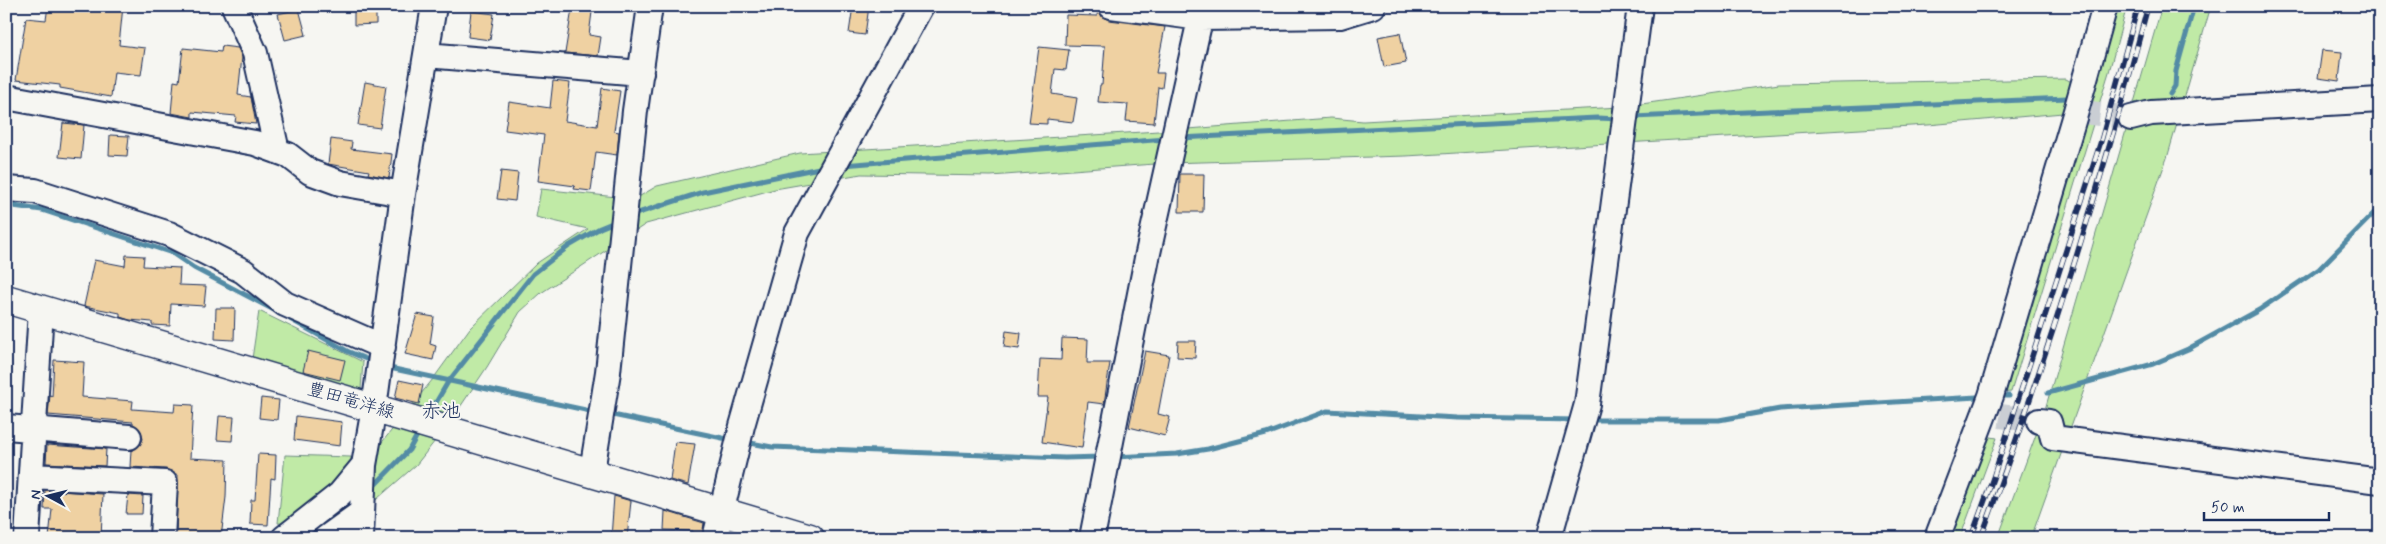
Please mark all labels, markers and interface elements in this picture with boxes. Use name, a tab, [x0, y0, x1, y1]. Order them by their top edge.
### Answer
street label: 豊田竜洋線	[304, 377, 398, 425]
district label: 赤池	[421, 398, 461, 425]
north arrow	[22, 472, 72, 522]
text: N	[27, 489, 46, 500]
scale bar	[2204, 489, 2328, 521]
text: 50 m	[2211, 498, 2245, 518]

